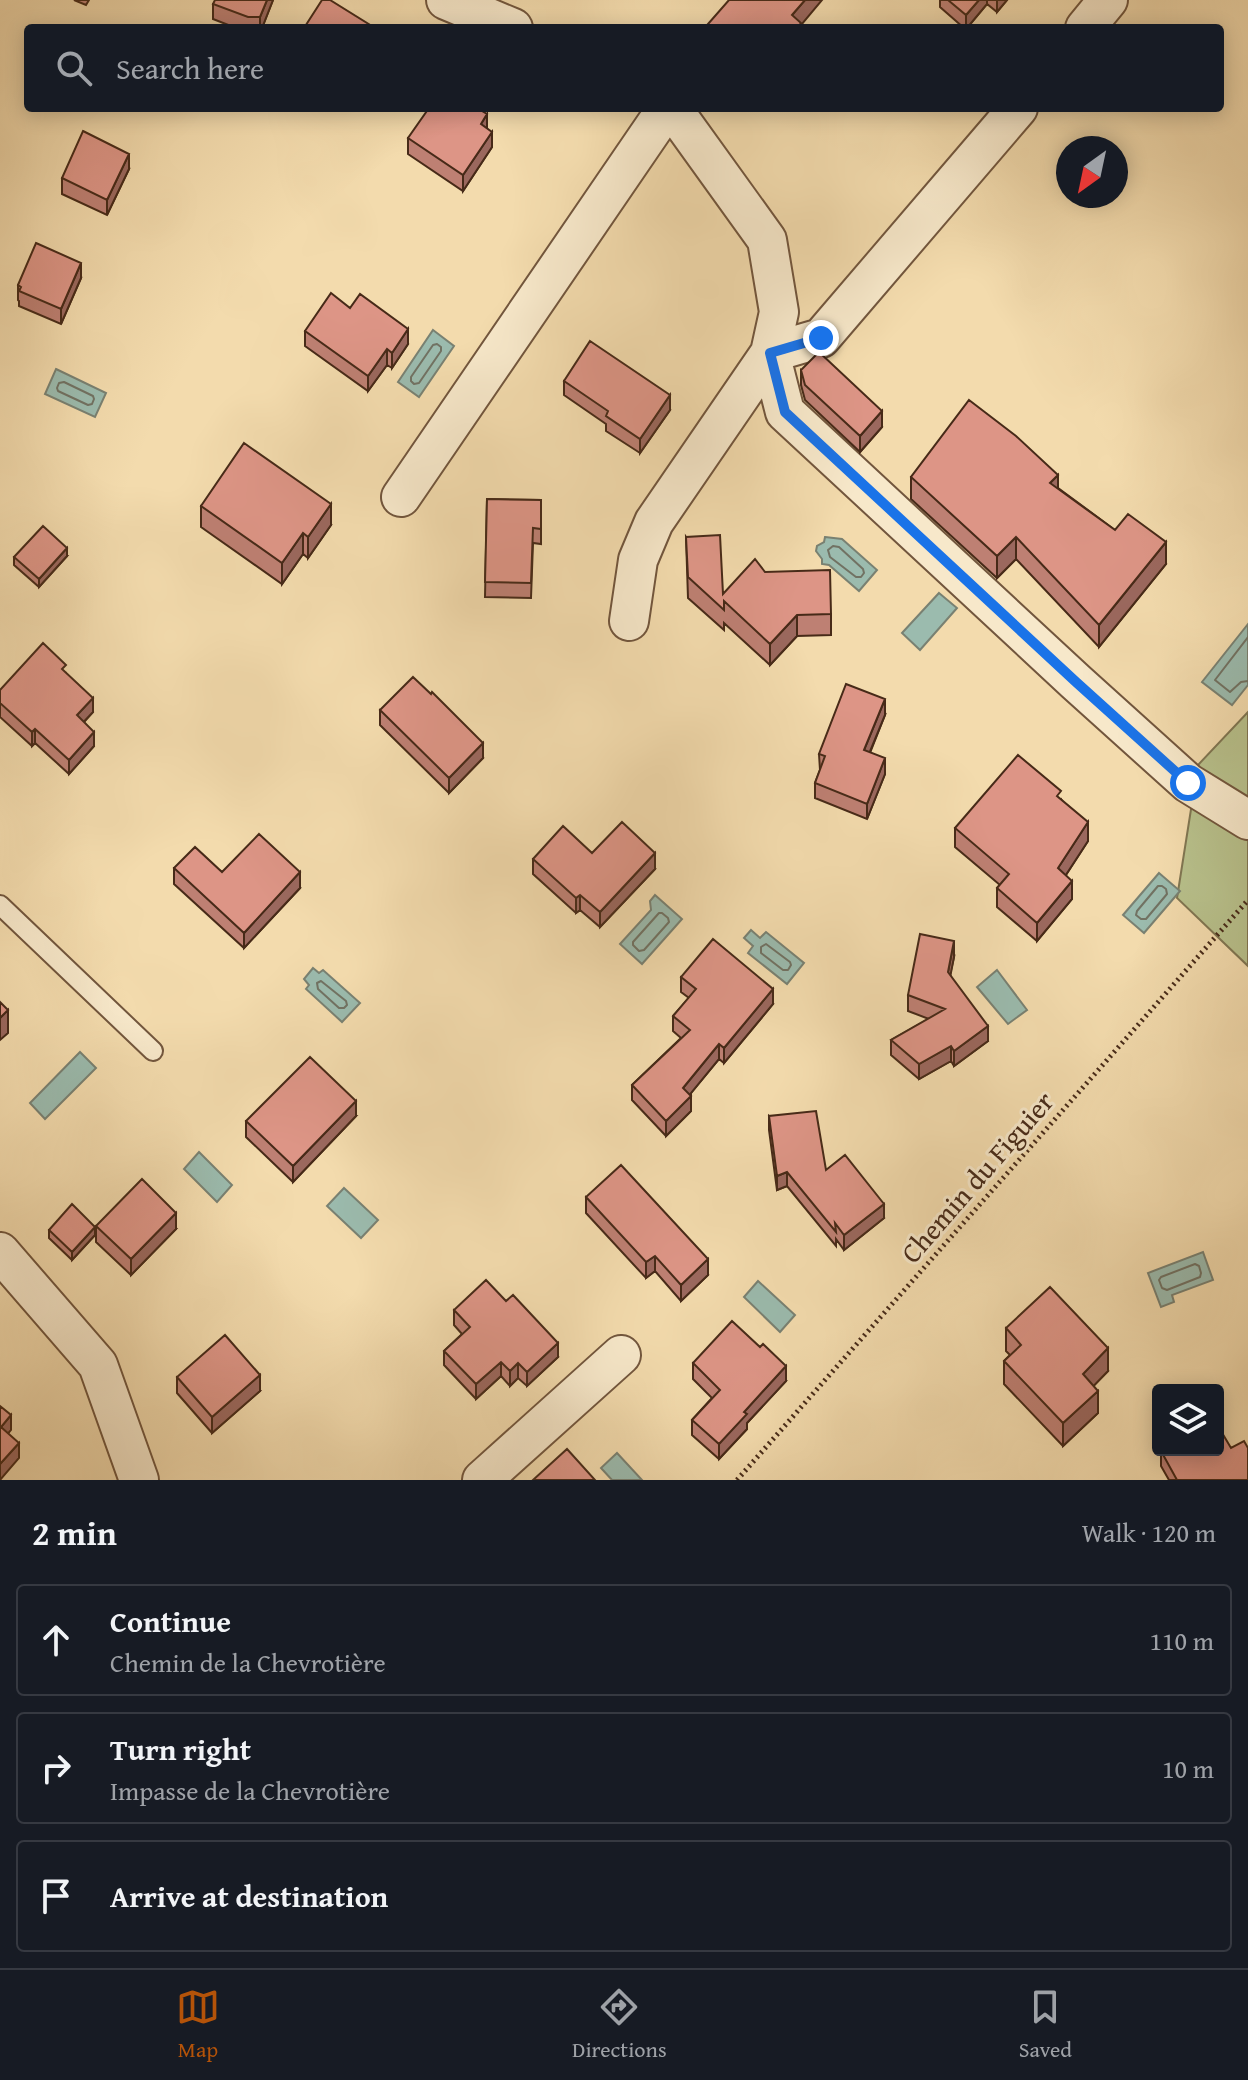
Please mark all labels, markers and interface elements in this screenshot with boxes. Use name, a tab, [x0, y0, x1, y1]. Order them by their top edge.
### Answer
search box	[24, 24, 1224, 112]
icon: search	[52, 46, 96, 90]
text: Search here	[116, 46, 264, 90]
north arrow	[1056, 136, 1128, 208]
route end	[803, 320, 839, 356]
route start	[1170, 765, 1206, 801]
street label: Chemin du Figuier	[890, 1081, 1063, 1272]
map controls	[1152, 1384, 1224, 1456]
button: layers	[1152, 1384, 1224, 1456]
text: 2 min	[32, 1508, 117, 1557]
text: Walk · 120 m	[1082, 1513, 1216, 1552]
text: Continue	[110, 1599, 231, 1643]
icon: ahead	[34, 1618, 78, 1662]
text: 110 m	[1149, 1621, 1214, 1660]
text: Chemin de la Chevrotière	[110, 1643, 386, 1682]
text: Turn right	[110, 1727, 251, 1771]
icon: right	[34, 1746, 78, 1790]
text: 10 m	[1162, 1749, 1214, 1788]
text: Impasse de la Chevrotière	[110, 1771, 390, 1810]
icon: arrive	[34, 1874, 78, 1918]
text: Arrive at destination	[110, 1874, 388, 1918]
tab: Map	[176, 1985, 220, 2065]
tab: Directions	[572, 1985, 667, 2065]
tab: Saved	[1019, 1985, 1072, 2065]

